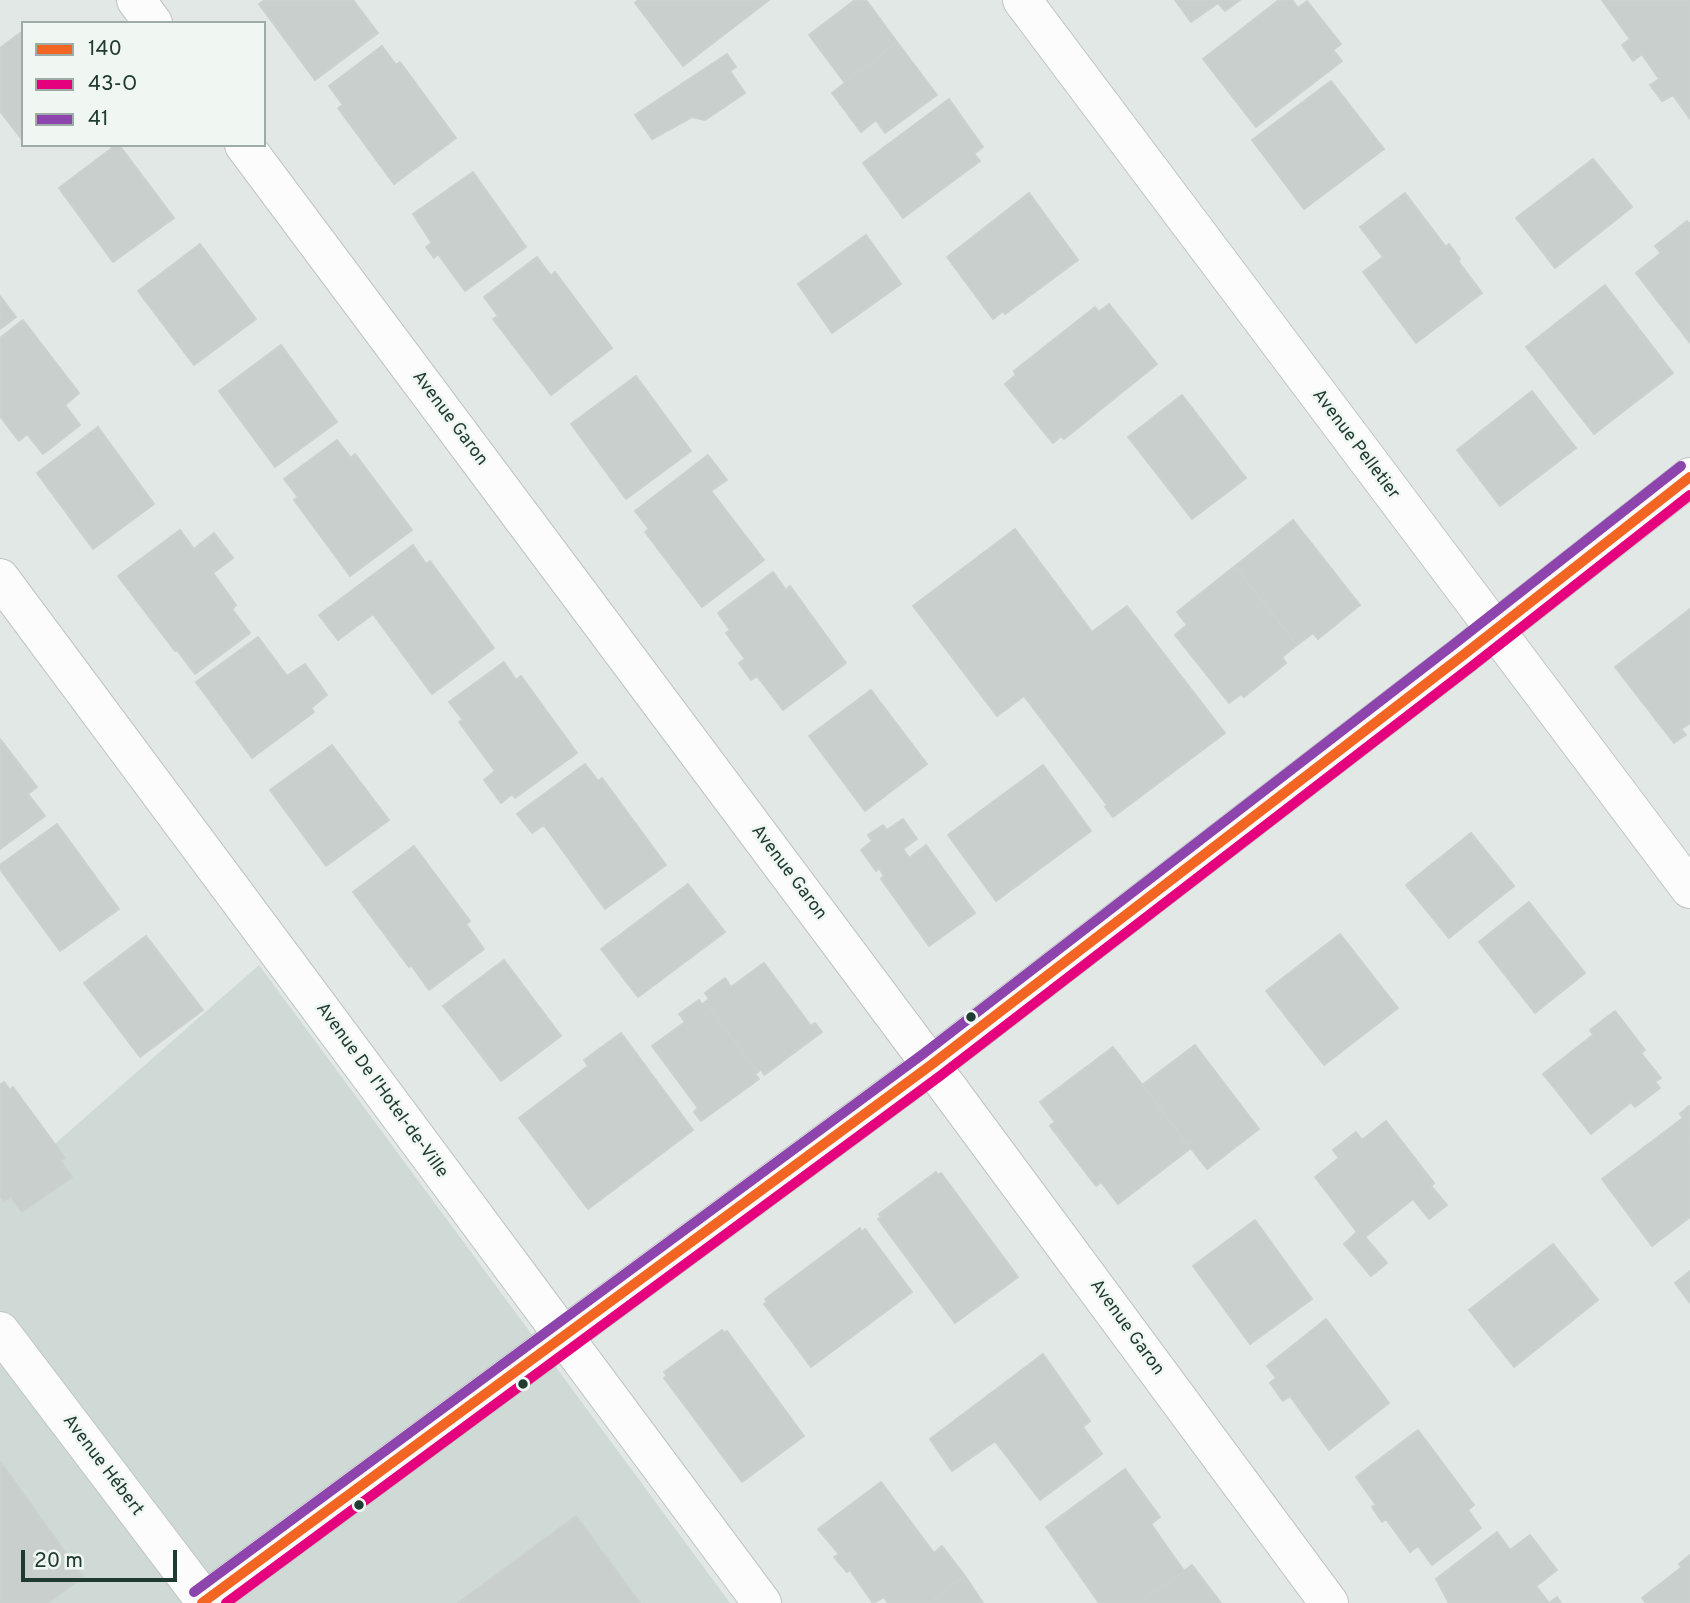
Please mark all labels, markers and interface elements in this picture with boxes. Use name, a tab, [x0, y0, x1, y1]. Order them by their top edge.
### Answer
legend	[21, 21, 266, 147]
text: 140	[88, 36, 122, 63]
text: 43-O	[88, 71, 137, 98]
text: 41	[88, 106, 109, 133]
street label: Avenue Garon	[406, 367, 492, 471]
street label: Avenue Pelletier	[1307, 386, 1403, 504]
street label: Avenue Garon	[745, 821, 831, 925]
street label: Avenue De l'Hotel-de-Ville	[310, 999, 452, 1183]
unlabelled marker	[964, 1010, 978, 1024]
street label: Avenue Garon	[1084, 1276, 1168, 1380]
unlabelled marker	[516, 1377, 530, 1391]
street label: Avenue Hébert	[57, 1411, 147, 1521]
unlabelled marker	[352, 1498, 366, 1512]
scale bar	[24, 1536, 180, 1580]
text: 20 m	[34, 1548, 83, 1575]

